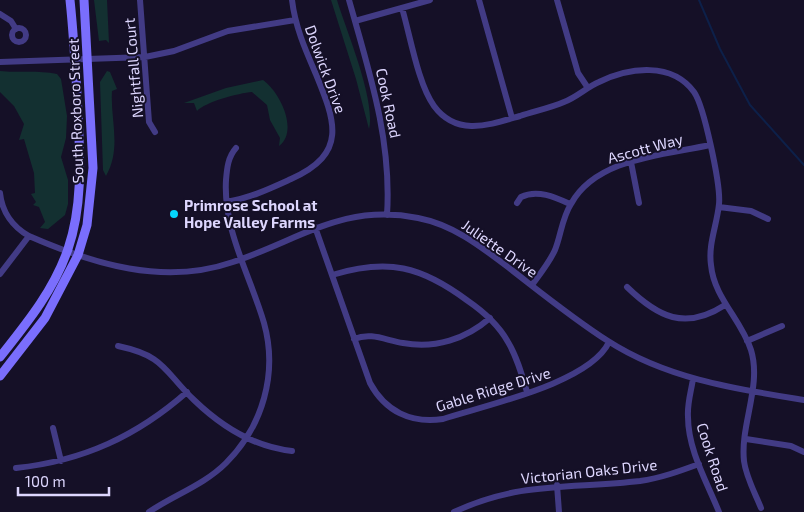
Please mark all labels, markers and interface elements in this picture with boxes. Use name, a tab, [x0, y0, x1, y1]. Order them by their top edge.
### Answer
street label: Nightfall Court	[120, 17, 146, 119]
street label: Dolwick Drive	[302, 22, 350, 116]
street label: South Roxboro Street	[63, 38, 87, 184]
street label: Cook Road	[373, 66, 405, 140]
street label: Ascott Way	[605, 129, 685, 167]
place label: Primrose School at Hope Valley Farms	[184, 196, 318, 232]
marker: Primrose School at Hope Valley Farms	[168, 208, 180, 220]
street label: Juliette Drive	[459, 215, 541, 281]
street label: Gable Ridge Drive	[433, 363, 553, 415]
street label: Cook Road	[693, 420, 733, 494]
street label: Victorian Oaks Drive	[520, 455, 658, 487]
scale bar	[18, 464, 109, 496]
text: 100 m	[25, 472, 66, 490]

